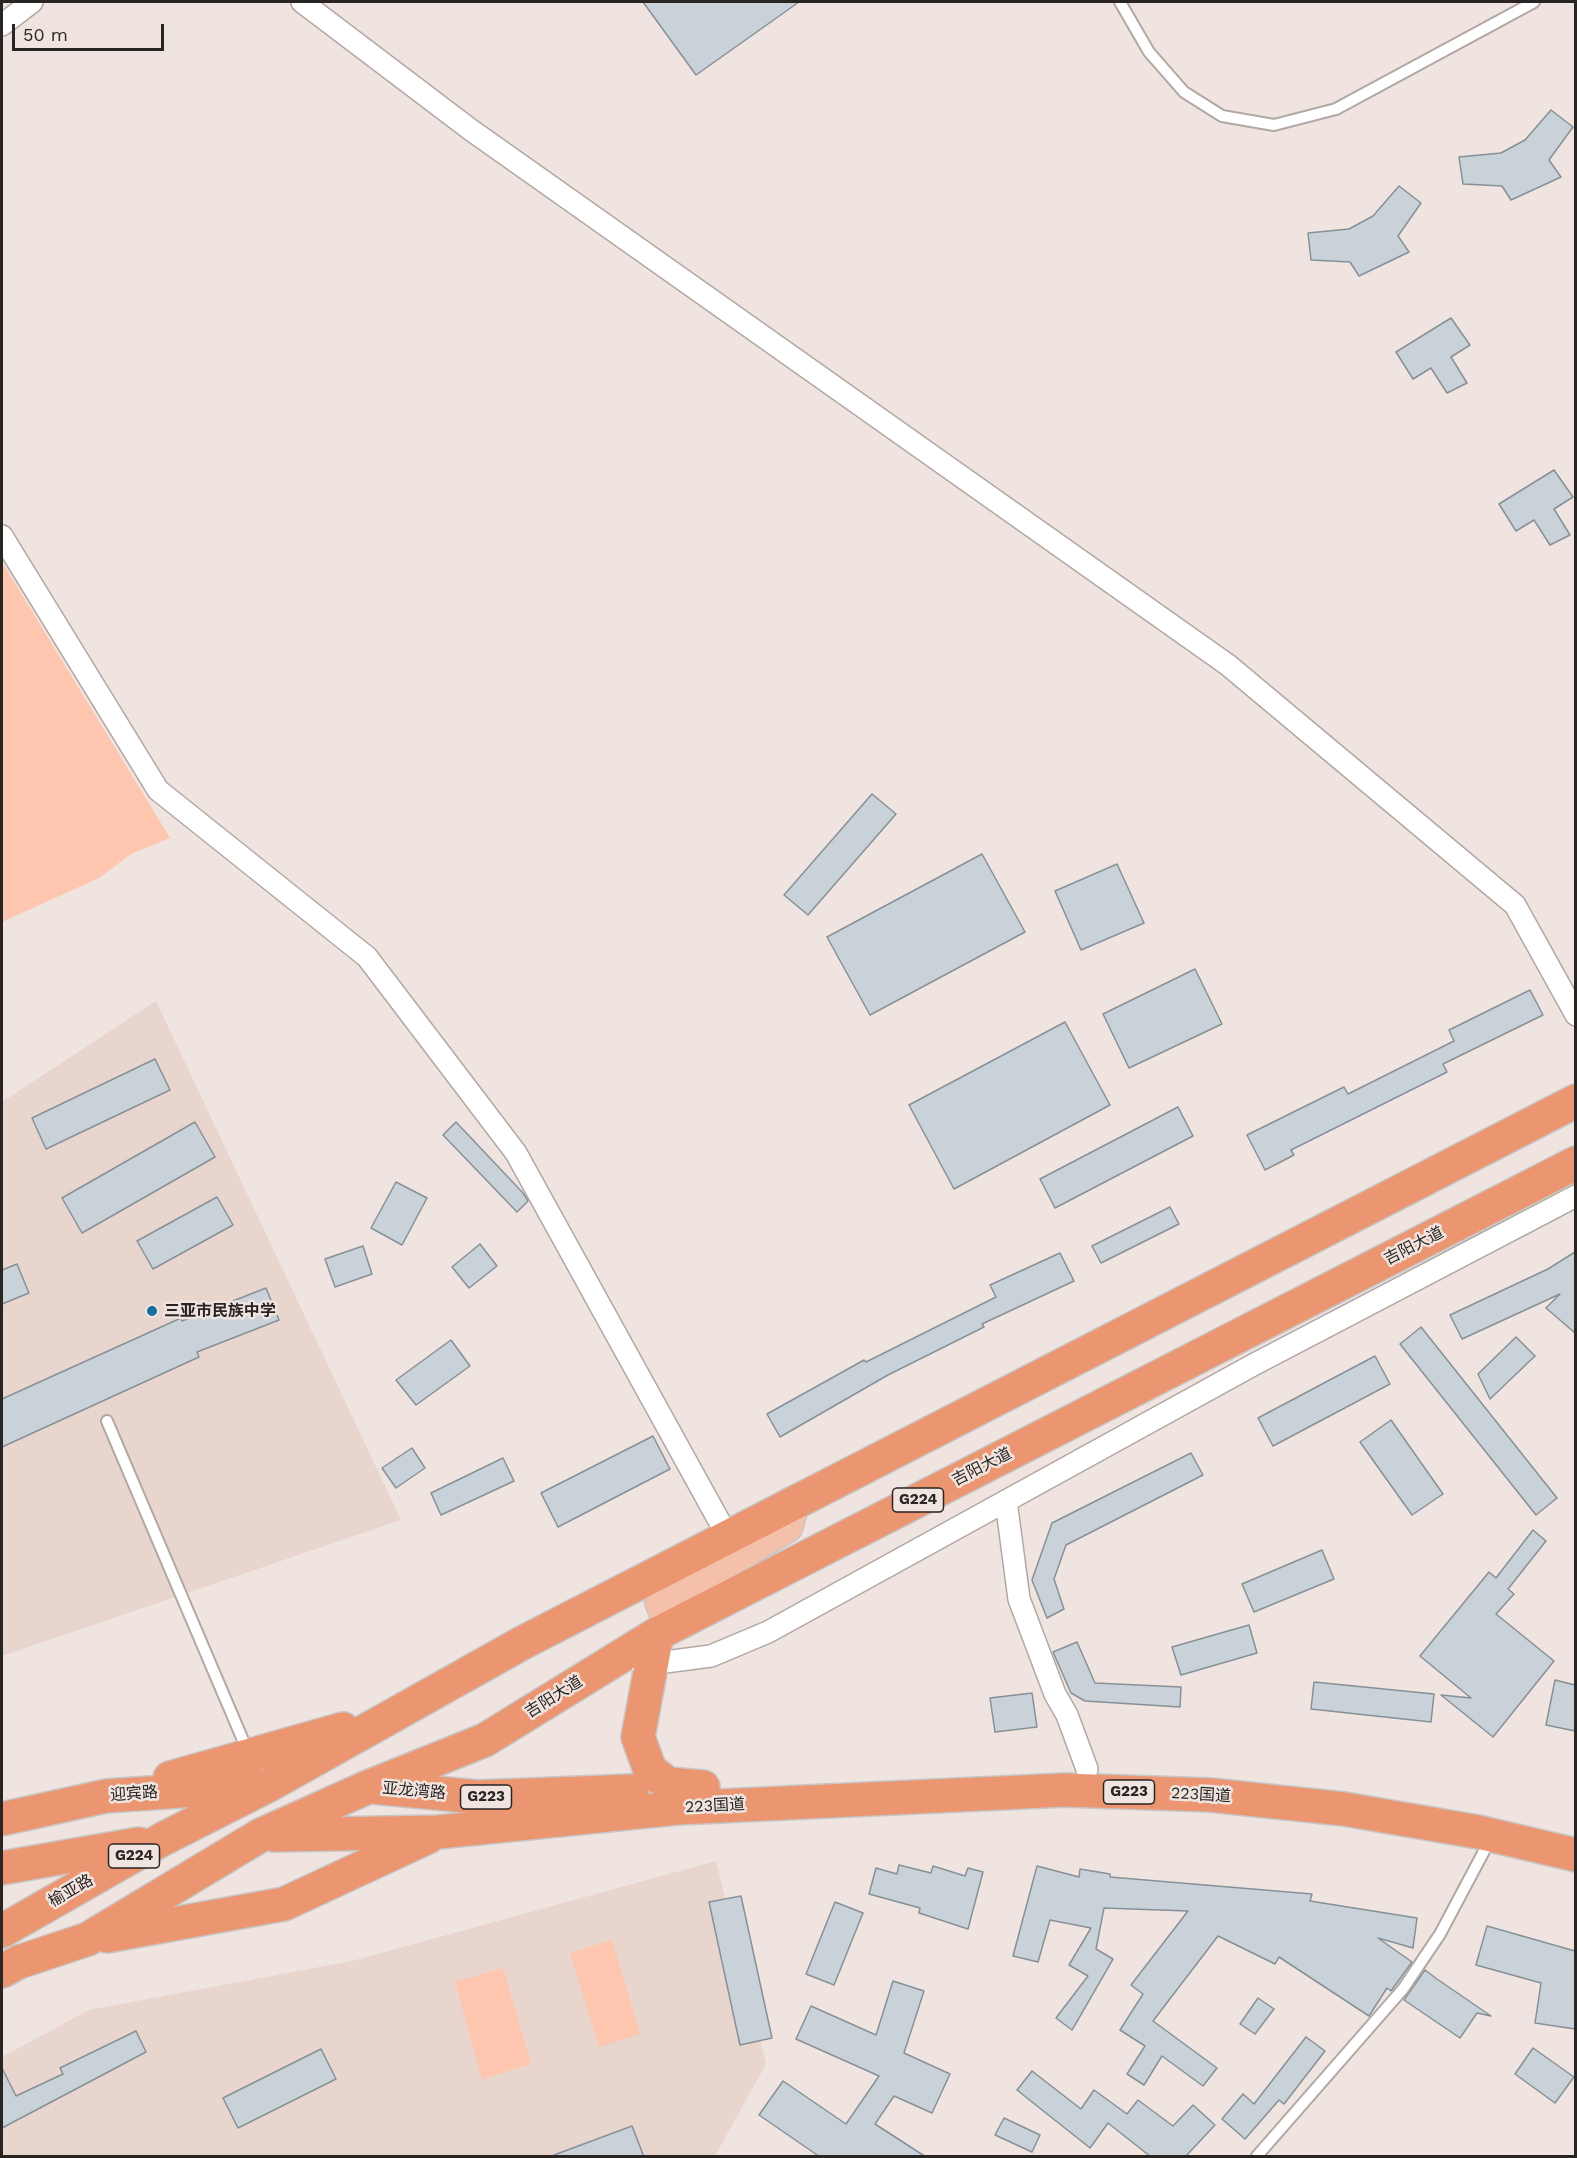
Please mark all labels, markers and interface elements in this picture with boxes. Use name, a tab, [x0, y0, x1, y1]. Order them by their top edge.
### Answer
scale bar	[15, 12, 166, 50]
text: 50 m	[23, 24, 68, 45]
street label: 吉阳大道	[1381, 1223, 1447, 1269]
place label: 三亚市民族中学	[164, 1301, 276, 1321]
marker: 三亚市民族中学	[145, 1304, 159, 1318]
street label: 吉阳大道	[949, 1444, 1015, 1490]
road number: G224	[892, 1488, 944, 1512]
street label: 吉阳大道	[522, 1672, 586, 1722]
street label: 亚龙湾路	[381, 1779, 447, 1803]
road number: G223	[1104, 1780, 1154, 1804]
street label: 迎宾路	[109, 1783, 159, 1805]
street label: 223国道	[1171, 1784, 1231, 1806]
road number: G223	[460, 1785, 512, 1809]
street label: 223国道	[685, 1795, 745, 1817]
road number: G224	[108, 1844, 160, 1868]
street label: 榆亚路	[45, 1871, 97, 1911]

